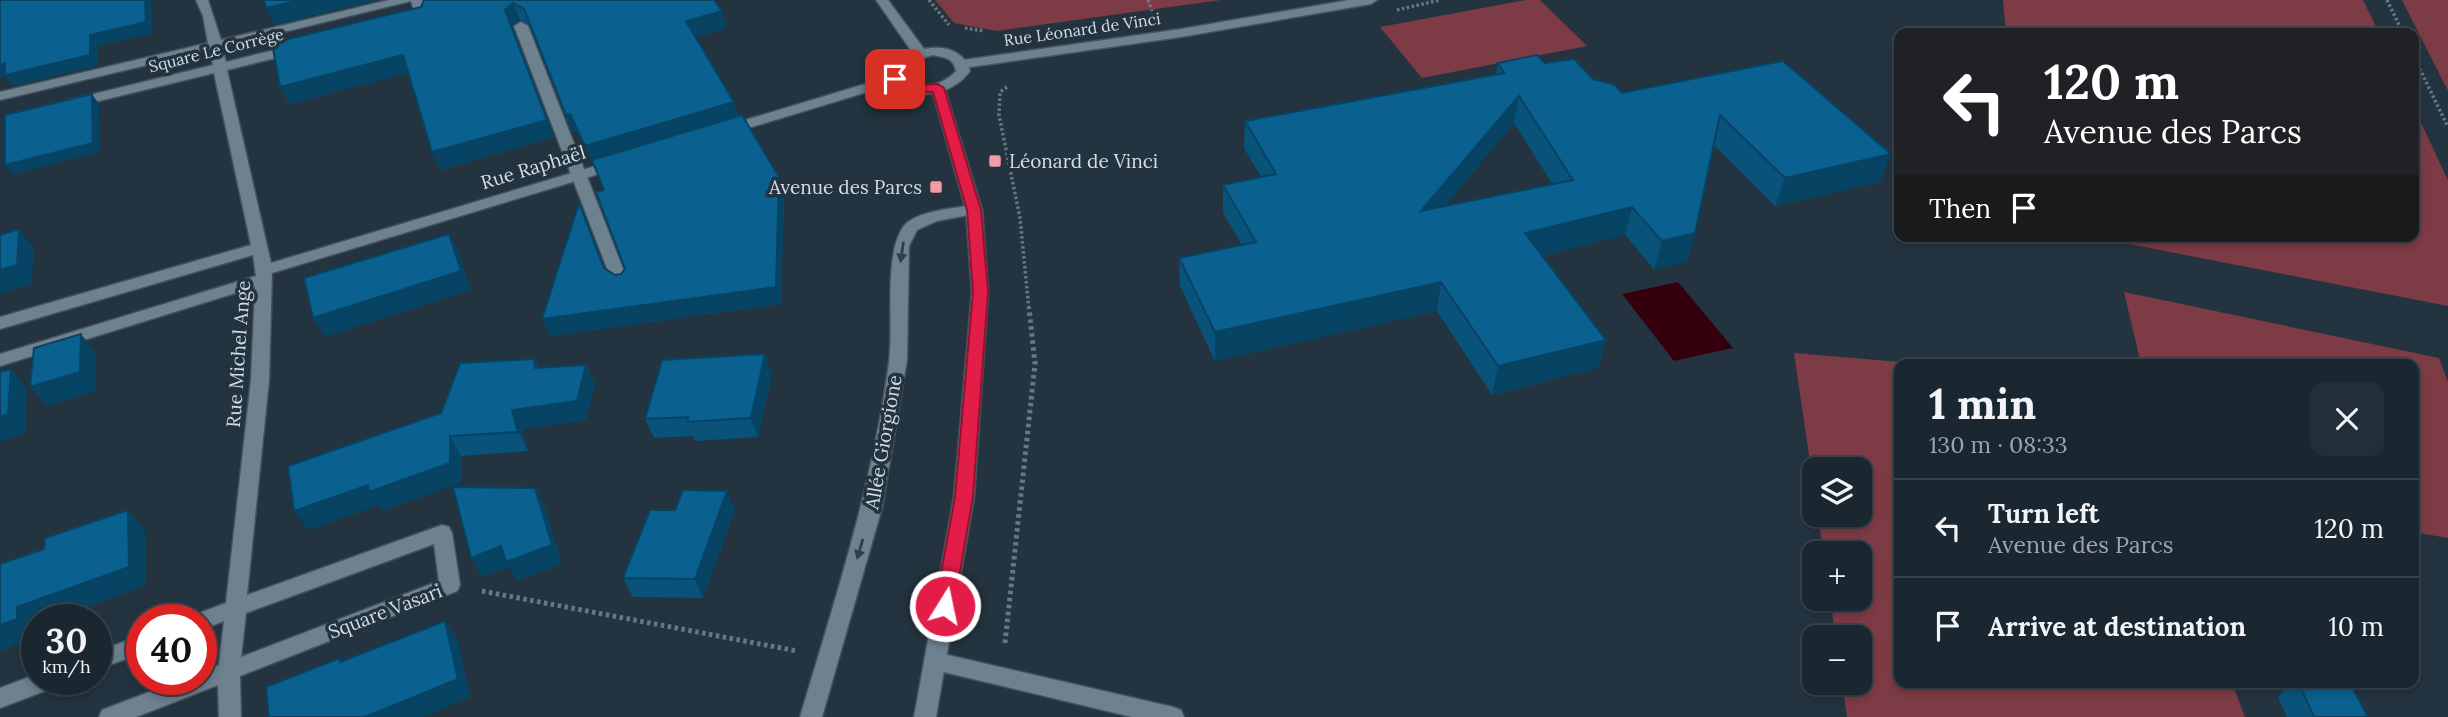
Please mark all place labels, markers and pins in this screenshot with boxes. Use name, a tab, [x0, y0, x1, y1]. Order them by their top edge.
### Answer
pin	[865, 49, 925, 109]
place label: Léonard de Vinci	[1009, 149, 1158, 173]
marker: Léonard de Vinci	[987, 153, 1003, 169]
place label: Avenue des Parcs	[768, 175, 922, 199]
marker: Avenue des Parcs	[928, 179, 944, 195]

